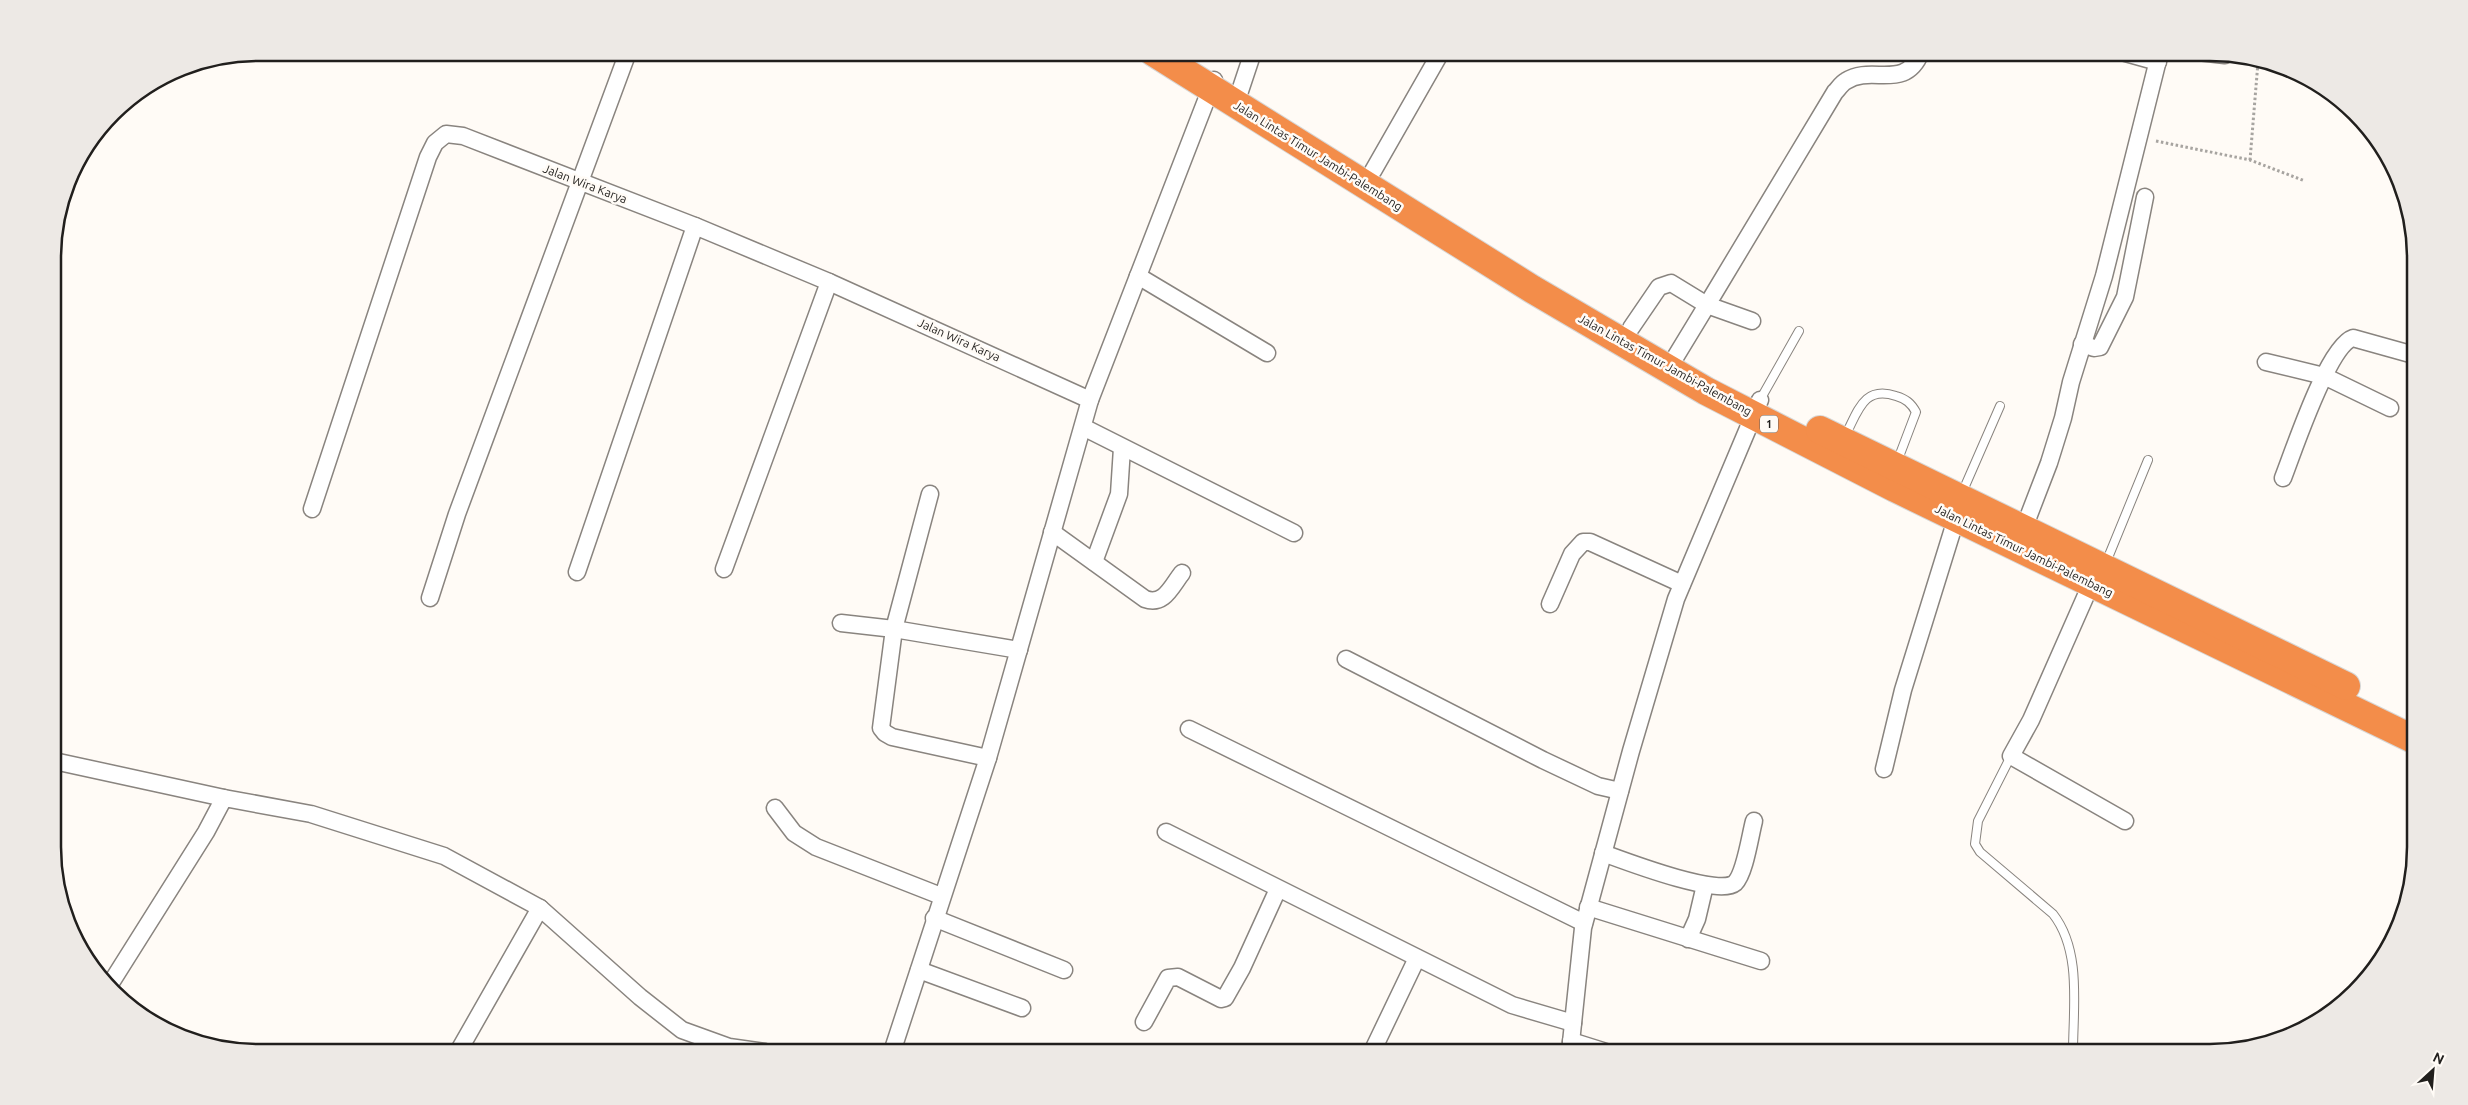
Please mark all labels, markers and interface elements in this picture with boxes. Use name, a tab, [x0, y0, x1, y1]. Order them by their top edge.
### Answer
street label: Jalan Lintas Timur Jambi-Palembang	[1232, 98, 1405, 213]
street label: Jalan Wira Karya	[541, 162, 629, 206]
street label: Jalan Lintas Timur Jambi-Palembang	[1576, 311, 1754, 418]
street label: Jalan Wira Karya	[916, 316, 1002, 364]
road number: 1	[1760, 416, 1778, 432]
street label: Jalan Lintas Timur Jambi-Palembang	[1933, 502, 2115, 599]
north arrow	[2408, 1045, 2458, 1095]
text: N	[2430, 1049, 2447, 1068]

